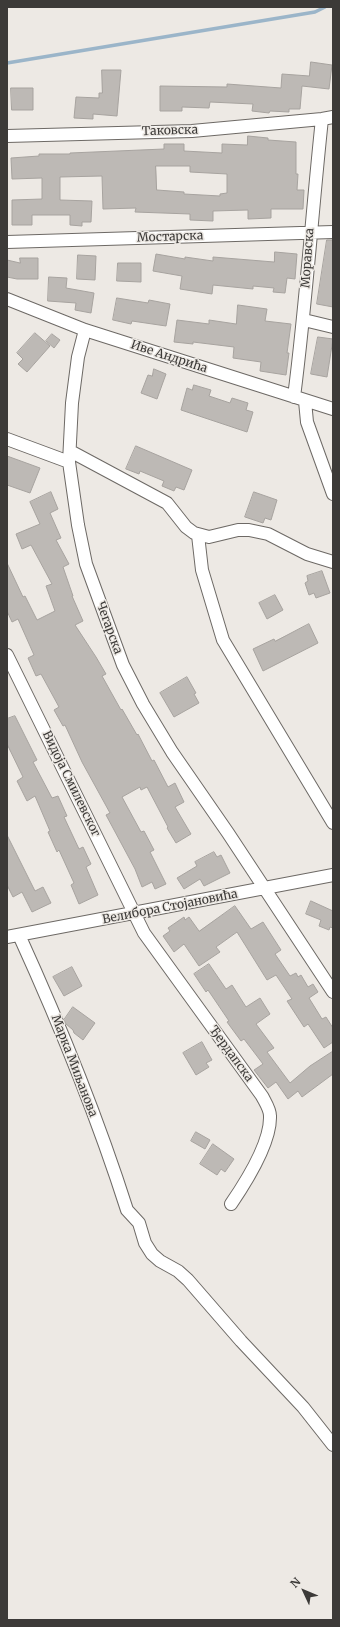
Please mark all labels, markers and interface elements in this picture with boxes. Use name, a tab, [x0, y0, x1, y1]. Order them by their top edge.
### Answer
street label: Таковска	[142, 123, 198, 139]
street label: Моравска	[299, 228, 317, 288]
street label: Мостарска	[137, 229, 203, 245]
street label: Иве Андрића	[129, 338, 209, 376]
street label: Чегарска	[93, 600, 125, 656]
street label: Видоја Смилевског	[39, 729, 103, 839]
street label: Велибора Стојановића	[101, 887, 239, 927]
street label: Марка Миљанова	[48, 1013, 100, 1119]
street label: Ђердапска	[206, 1023, 256, 1085]
north arrow	[284, 1571, 324, 1611]
text: N	[287, 1575, 303, 1591]

